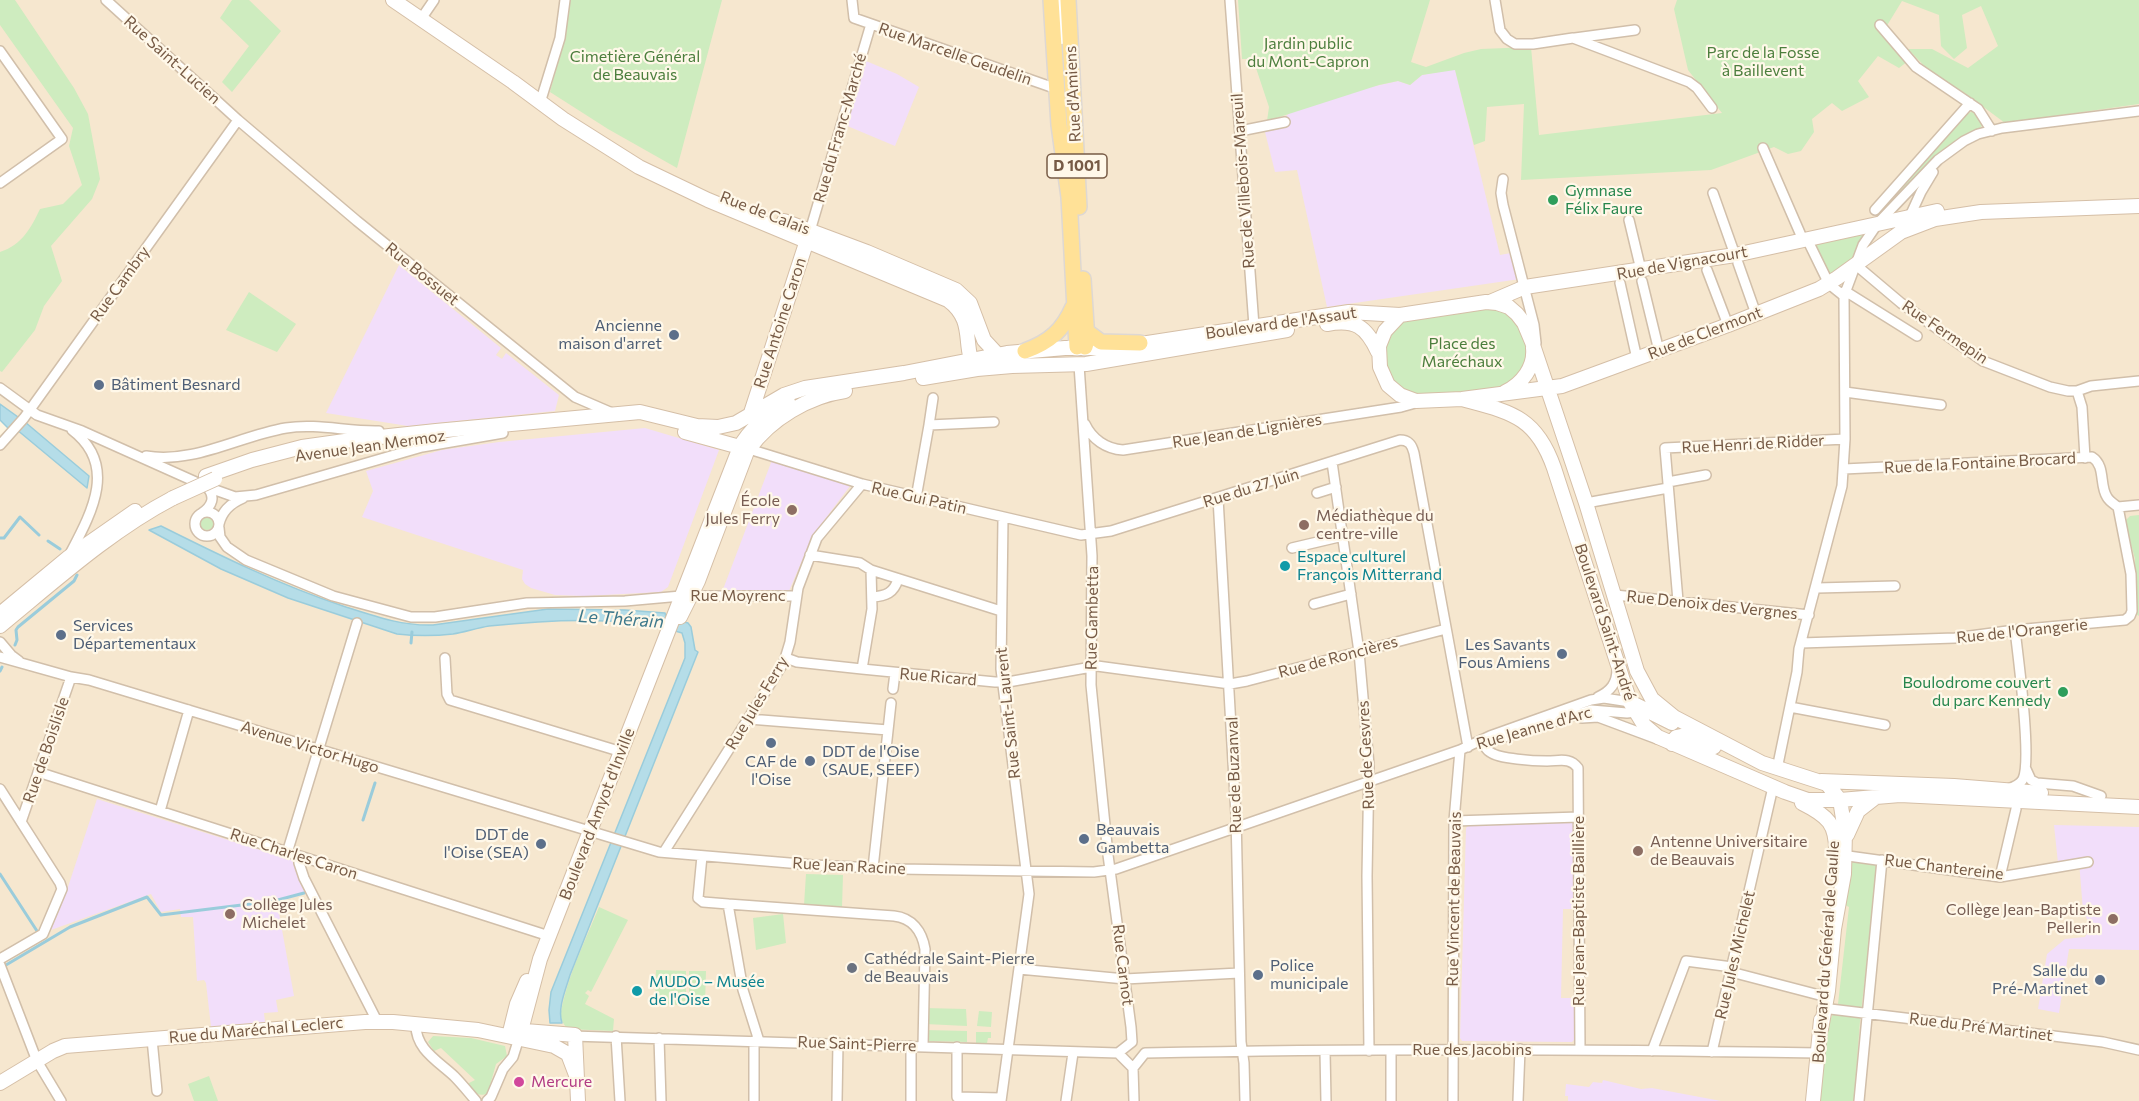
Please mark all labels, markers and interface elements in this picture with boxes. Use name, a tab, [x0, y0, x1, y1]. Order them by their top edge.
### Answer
street label: Rue Saint-Lucien	[120, 12, 224, 108]
street label: Rue Marcelle Geudelin	[876, 19, 1034, 89]
park label: Jardin public du Mont-Capron	[1247, 34, 1369, 72]
park label: Parc de la Fosse à Baillevent	[1707, 43, 1819, 81]
street label: Rue d'Amiens	[1061, 45, 1085, 143]
park label: Cimetière Général de Beauvais	[570, 47, 700, 85]
street label: Rue du Franc-Marché	[809, 51, 871, 205]
street label: Rue de Villebois-Mareuil	[1227, 93, 1259, 269]
road number: D 1001	[1047, 154, 1107, 178]
place label: Gymnase Félix Faure	[1565, 181, 1643, 219]
street label: Rue de Calais	[717, 187, 813, 239]
marker: Gymnase Félix Faure	[1546, 193, 1560, 207]
street label: Rue Bossuet	[381, 238, 463, 310]
street label: Rue de Vignacourt	[1615, 242, 1749, 284]
street label: Rue Cambry	[86, 243, 154, 325]
street label: Rue Antoine Caron	[750, 255, 810, 391]
street label: Rue Fermepin	[1898, 296, 1992, 368]
street label: Rue de Clermont	[1645, 302, 1765, 364]
street label: Boulevard de l'Assaut	[1204, 303, 1358, 343]
place label: Ancienne maison d'arret	[558, 316, 662, 354]
marker: Ancienne maison d'arret	[667, 328, 681, 342]
park label: Place des Maréchaux	[1422, 334, 1502, 372]
place label: Bâtiment Besnard	[111, 375, 240, 395]
marker: Bâtiment Besnard	[92, 378, 106, 392]
street label: Rue Jean de Lignières	[1171, 410, 1323, 452]
street label: Avenue Jean Mermoz	[294, 426, 446, 466]
street label: Rue Henri de Ridder	[1681, 431, 1825, 457]
street label: Rue de la Fontaine Brocard	[1884, 448, 2076, 478]
street label: Rue du 27 Juin	[1201, 464, 1301, 512]
street label: Rue Gui Patin	[870, 478, 968, 518]
place label: École Jules Ferry	[705, 491, 780, 529]
marker: École Jules Ferry	[785, 503, 799, 517]
place label: Médiathèque du centre-ville	[1316, 506, 1434, 544]
marker: Médiathèque du centre-ville	[1297, 518, 1311, 532]
street label: Boulevard Saint-André	[1571, 541, 1639, 703]
place label: Espace culturel François Mitterrand	[1297, 547, 1442, 585]
marker: Espace culturel François Mitterrand	[1278, 559, 1292, 573]
street label: Rue Gambetta	[1081, 566, 1103, 670]
street label: Rue Moyrenc	[690, 586, 786, 606]
street label: Rue Denoix des Vergnes	[1625, 586, 1799, 624]
water label: Le Thérain	[577, 605, 665, 633]
street label: Rue de l'Orangerie	[1955, 615, 2089, 647]
place label: Services Départementaux	[73, 616, 196, 654]
marker: Services Départementaux	[54, 628, 68, 642]
street label: Rue de Roncières	[1276, 632, 1400, 682]
place label: Les Savants Fous Amiens	[1458, 635, 1550, 673]
street label: Rue Saint-Laurent	[992, 646, 1024, 780]
marker: Les Savants Fous Amiens	[1555, 647, 1569, 661]
street label: Rue Jules Ferry	[722, 653, 792, 753]
street label: Rue Ricard	[899, 664, 977, 690]
place label: Boulodrome couvert du parc Kennedy	[1902, 673, 2051, 711]
marker: Boulodrome couvert du parc Kennedy	[2056, 685, 2070, 699]
street label: Rue de Boislisle	[19, 694, 73, 806]
street label: Rue de Gesvres	[1354, 700, 1378, 810]
street label: Rue Jeanne d'Arc	[1474, 702, 1594, 754]
street label: Rue de Buzanval	[1222, 716, 1246, 834]
street label: Avenue Victor Hugo	[238, 717, 382, 777]
street label: Boulevard Amyot d'Inville	[555, 725, 639, 903]
marker: CAF de l'Oise	[764, 736, 778, 750]
place label: DDT de l'Oise (SAUE, SEEF)	[822, 742, 920, 780]
place label: CAF de l'Oise	[745, 752, 797, 790]
marker: DDT de l'Oise (SAUE, SEEF)	[803, 754, 817, 768]
street label: Rue Vincent de Beauvais	[1443, 811, 1465, 987]
street label: Rue Jean-Baptiste Baillière	[1569, 816, 1589, 1006]
place label: Beauvais Gambetta	[1096, 820, 1169, 858]
street label: Rue Charles Caron	[228, 824, 360, 884]
place label: DDT de l'Oise (SEA)	[443, 825, 529, 863]
marker: Beauvais Gambetta	[1077, 832, 1091, 846]
place label: Antenne Universitaire de Beauvais	[1650, 832, 1807, 870]
marker: DDT de l'Oise (SEA)	[534, 837, 548, 851]
street label: Boulevard du Général de Gaulle	[1809, 840, 1843, 1064]
marker: Antenne Universitaire de Beauvais	[1631, 844, 1645, 858]
street label: Rue Chantereine	[1883, 850, 2005, 884]
street label: Rue Jean Racine	[792, 853, 906, 879]
street label: Rue Jules Michelet	[1711, 889, 1759, 1021]
place label: Collège Jules Michelet	[242, 895, 332, 933]
place label: Collège Jean-Baptiste Pellerin	[1946, 900, 2101, 938]
marker: Collège Jules Michelet	[223, 907, 237, 921]
marker: Collège Jean-Baptiste Pellerin	[2106, 912, 2120, 926]
street label: Rue Carnot	[1108, 923, 1138, 1007]
place label: Cathédrale Saint-Pierre de Beauvais	[864, 949, 1035, 987]
place label: Police municipale	[1270, 956, 1349, 994]
marker: Cathédrale Saint-Pierre de Beauvais	[845, 961, 859, 975]
place label: Salle du Pré-Martinet	[1992, 961, 2088, 999]
marker: Police municipale	[1251, 968, 1265, 982]
place label: MUDO – Musée de l'Oise	[649, 972, 765, 1010]
marker: Salle du Pré-Martinet	[2093, 973, 2107, 987]
marker: MUDO – Musée de l'Oise	[630, 984, 644, 998]
street label: Rue du Pré Martinet	[1908, 1009, 2054, 1045]
street label: Rue du Maréchal Leclerc	[168, 1013, 344, 1047]
street label: Rue Saint-Pierre	[797, 1032, 917, 1056]
street label: Rue des Jacobins	[1412, 1040, 1532, 1060]
place label: Mercure	[531, 1072, 592, 1092]
marker: Mercure	[512, 1075, 526, 1089]

